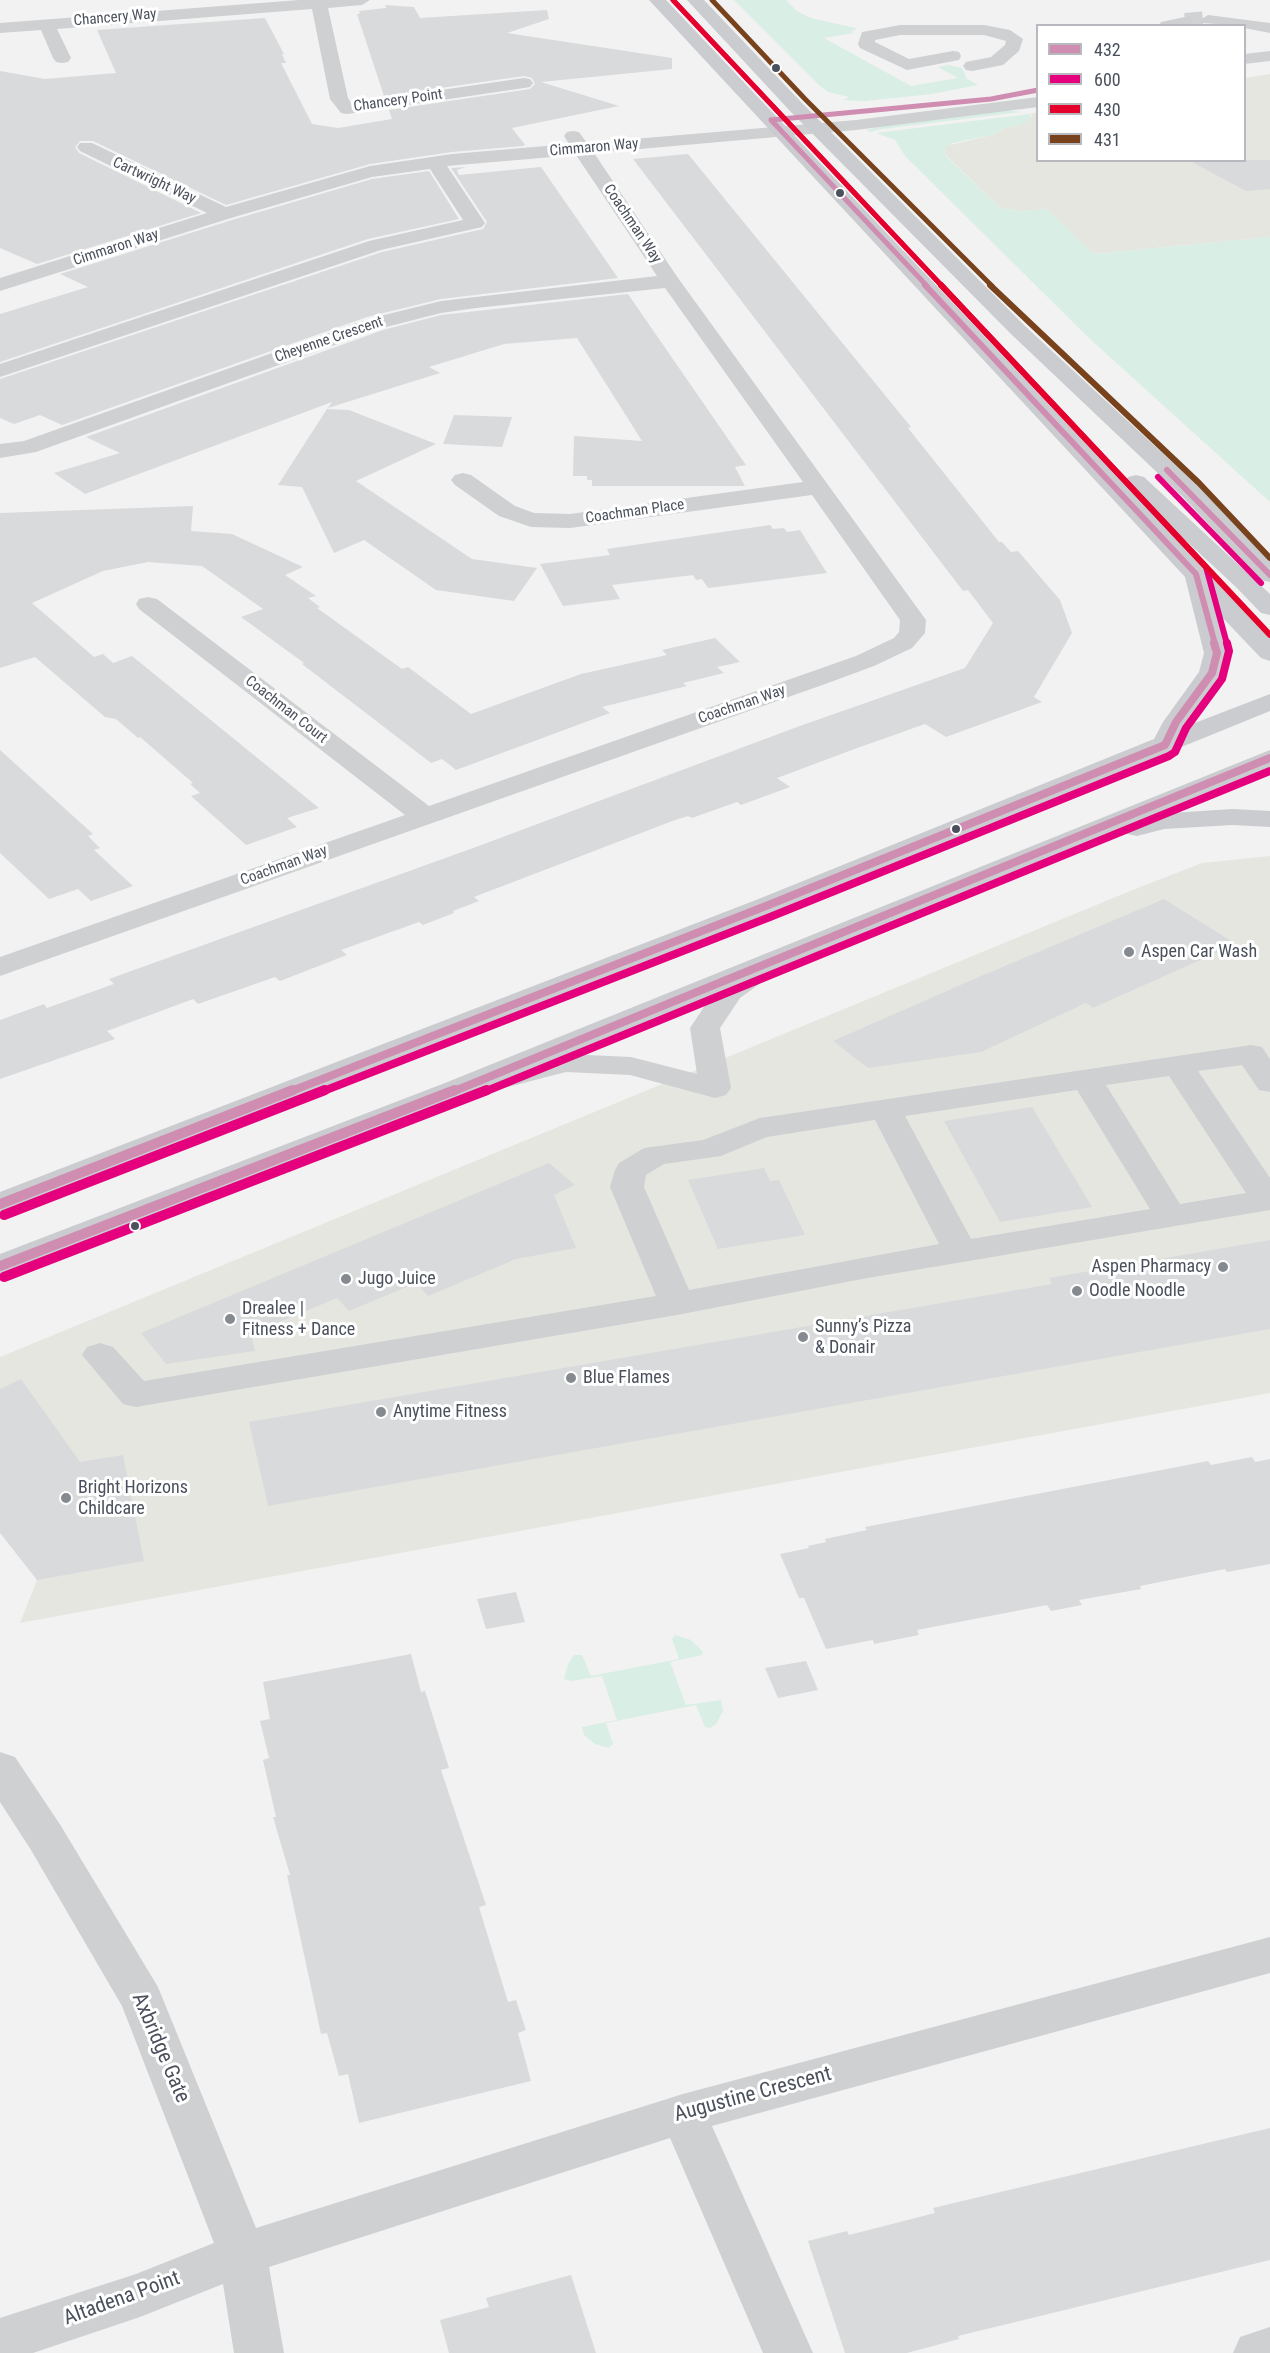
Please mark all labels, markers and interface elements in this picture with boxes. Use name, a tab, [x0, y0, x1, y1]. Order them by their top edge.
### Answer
street label: Chancery Way	[73, 5, 157, 31]
legend	[1036, 24, 1246, 162]
text: 432	[1094, 39, 1121, 60]
unlabelled marker	[770, 62, 782, 74]
text: 600	[1094, 69, 1121, 90]
street label: Chancery Point	[352, 86, 444, 116]
text: 430	[1094, 99, 1121, 120]
text: 431	[1094, 129, 1121, 150]
street label: Cimmaron Way	[549, 135, 639, 161]
street label: Cartwright Way	[109, 154, 199, 208]
street label: Coachman Way	[599, 181, 665, 267]
unlabelled marker	[834, 187, 846, 199]
street label: Cimmaron Way	[71, 226, 161, 270]
street label: Cheyenne Crescent	[272, 313, 386, 367]
street label: Coachman Place	[584, 496, 686, 528]
street label: Coachman Court	[241, 672, 331, 748]
street label: Coachman Way	[696, 682, 788, 728]
unlabelled marker	[950, 823, 962, 835]
street label: Coachman Way	[238, 842, 330, 890]
place label: Aspen Car Wash	[1141, 941, 1257, 963]
marker: Aspen Car Wash	[1122, 945, 1136, 959]
unlabelled marker	[129, 1220, 141, 1232]
place label: Aspen Pharmacy	[1091, 1256, 1211, 1278]
marker: Aspen Pharmacy	[1216, 1260, 1230, 1274]
place label: Jugo Juice	[358, 1268, 436, 1290]
marker: Jugo Juice	[339, 1272, 353, 1286]
place label: Oodle Noodle	[1089, 1280, 1185, 1302]
marker: Oodle Noodle	[1070, 1284, 1084, 1298]
place label: Drealee | Fitness + Dance	[242, 1298, 355, 1340]
marker: Drealee | Fitness + Dance	[223, 1312, 237, 1326]
place label: Sunny’s Pizza & Donair	[815, 1316, 911, 1358]
marker: Sunny’s Pizza & Donair	[796, 1330, 810, 1344]
place label: Blue Flames	[583, 1367, 670, 1389]
marker: Blue Flames	[564, 1371, 578, 1385]
place label: Anytime Fitness	[393, 1401, 507, 1423]
marker: Anytime Fitness	[374, 1405, 388, 1419]
place label: Bright Horizons Childcare	[78, 1477, 188, 1520]
marker: Bright Horizons Childcare	[59, 1491, 73, 1505]
street label: Axbridge Gate	[126, 1989, 194, 2107]
street label: Augustine Crescent	[672, 2062, 834, 2128]
street label: Altadena Point	[60, 2266, 184, 2332]

